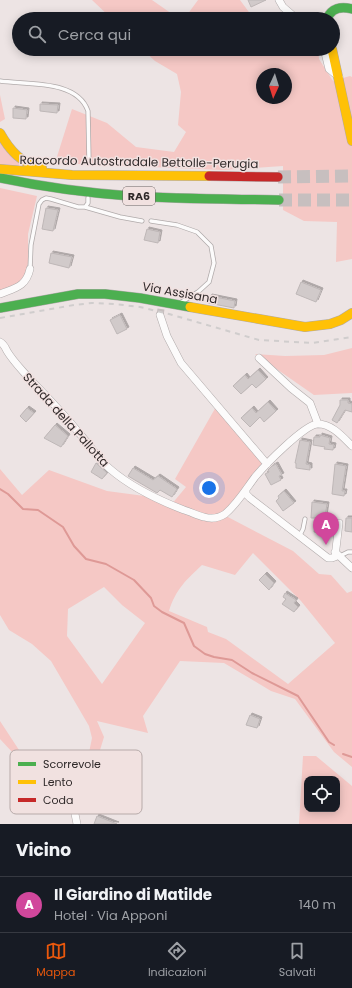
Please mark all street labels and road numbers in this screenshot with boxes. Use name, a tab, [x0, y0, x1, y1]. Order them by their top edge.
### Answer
street label: Raccordo Autostradale Bettolle-Perugia	[19, 151, 259, 172]
road number: RA6	[123, 187, 155, 205]
street label: Via Assisana	[141, 278, 219, 307]
street label: Strada della Pallotta	[19, 369, 113, 471]

